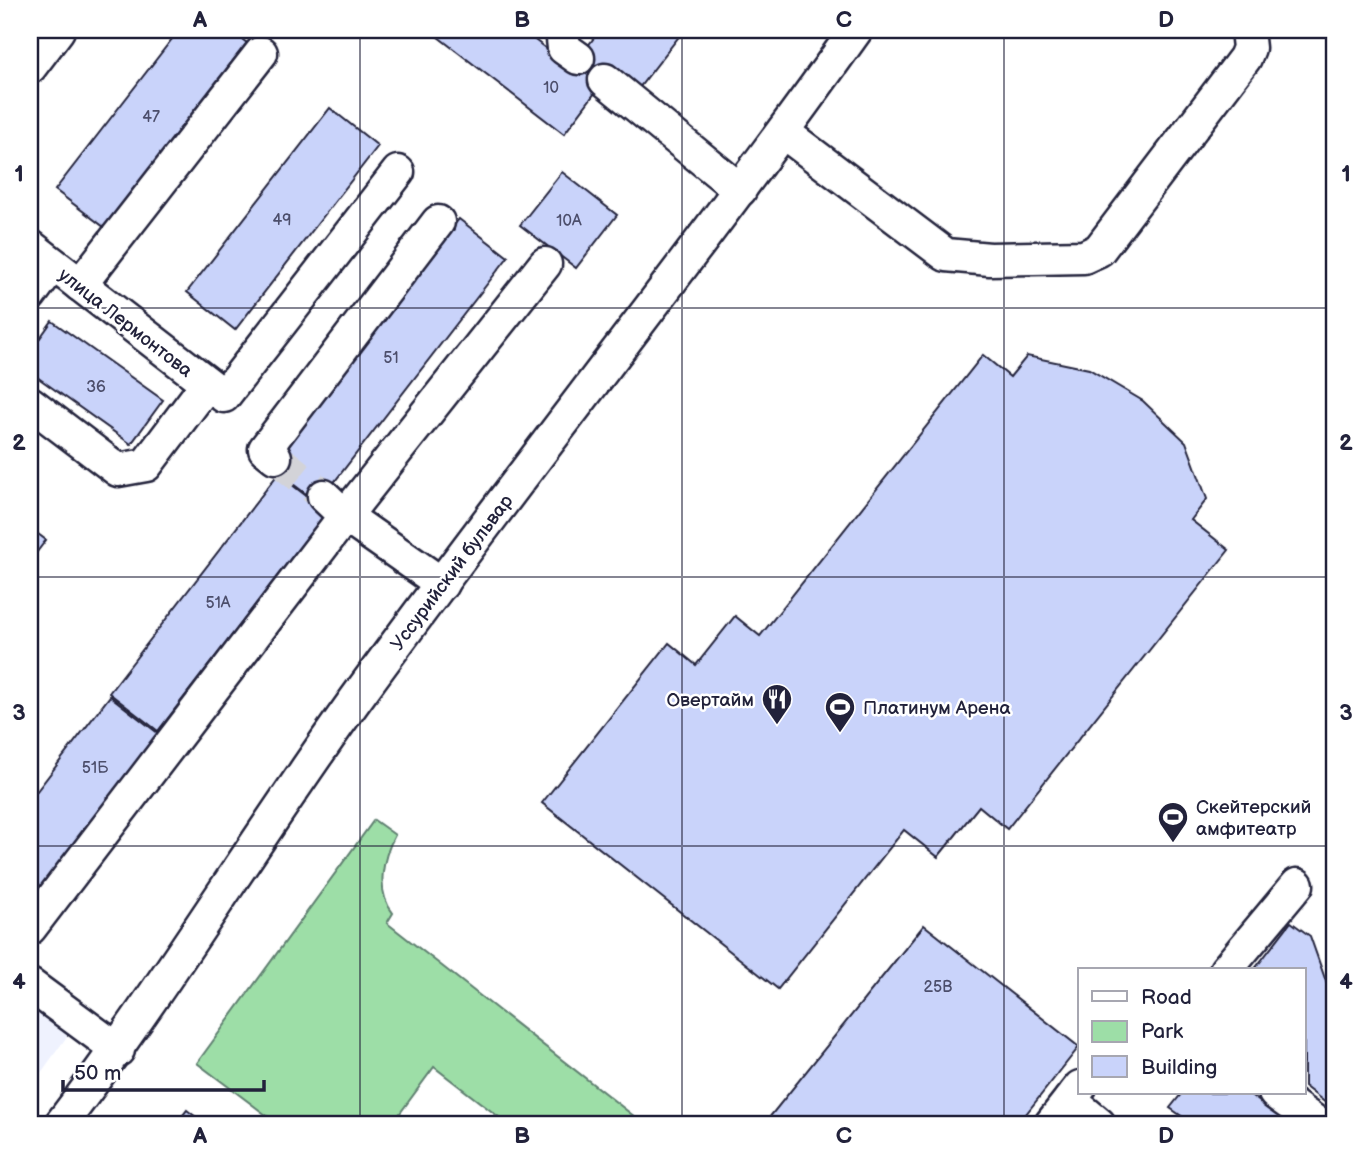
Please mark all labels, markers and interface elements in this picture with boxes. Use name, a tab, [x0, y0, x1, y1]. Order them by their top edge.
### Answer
text: A	[192, 6, 208, 34]
text: B	[514, 6, 530, 34]
text: C	[836, 6, 852, 34]
text: D	[1158, 6, 1174, 34]
house number: 10	[543, 79, 559, 98]
house number: 47	[142, 108, 160, 127]
text: 1	[14, 160, 24, 188]
text: 1	[1341, 160, 1351, 188]
house number: 49	[272, 211, 292, 230]
house number: 10А	[556, 212, 582, 231]
street label: улица Лермонтова	[53, 264, 197, 383]
house number: 51	[383, 349, 399, 368]
house number: 36	[86, 378, 106, 397]
text: 2	[12, 429, 26, 457]
text: 2	[1339, 429, 1353, 457]
street label: Уссурийский бульвар	[386, 490, 519, 655]
house number: 51А	[205, 594, 231, 613]
restaurant icon: Овертайм	[760, 682, 794, 726]
place label: Овертайм	[666, 689, 754, 712]
sports icon: Платинум Арена	[823, 690, 857, 734]
place label: Платинум Арена	[863, 697, 1011, 720]
text: 3	[12, 699, 26, 727]
text: 3	[1339, 699, 1353, 727]
house number: 51Б	[82, 759, 109, 778]
place label: Скейтерский амфитеатр	[1196, 796, 1311, 841]
sports icon: Скейтерский амфитеатр	[1156, 800, 1190, 844]
text: 4	[12, 968, 26, 996]
legend	[1078, 968, 1306, 1094]
text: 4	[1339, 968, 1353, 996]
house number: 25В	[924, 978, 952, 997]
text: Road	[1141, 985, 1192, 1010]
text: Park	[1141, 1019, 1184, 1044]
scale bar	[63, 1049, 264, 1093]
text: Building	[1141, 1055, 1217, 1080]
text: 50 m	[74, 1061, 121, 1086]
text: A	[192, 1122, 208, 1150]
text: B	[514, 1122, 530, 1150]
text: C	[836, 1122, 852, 1150]
text: D	[1158, 1122, 1174, 1150]

